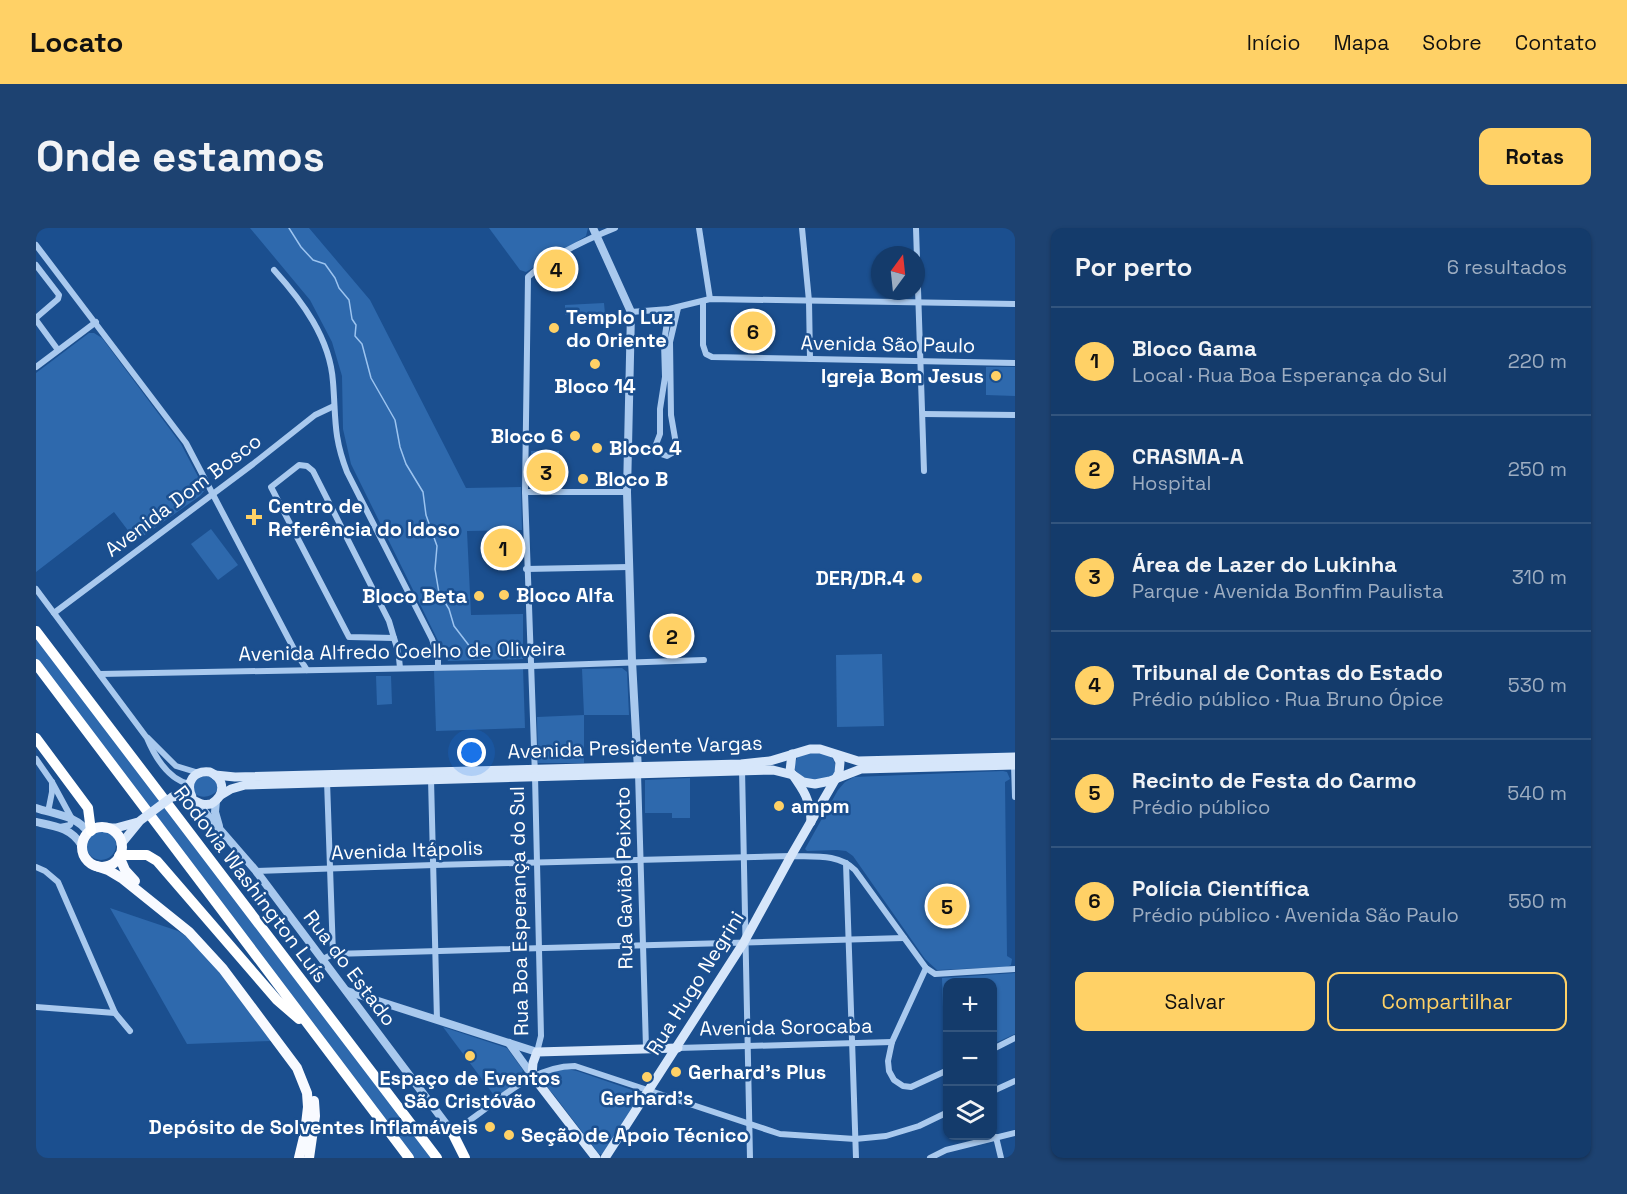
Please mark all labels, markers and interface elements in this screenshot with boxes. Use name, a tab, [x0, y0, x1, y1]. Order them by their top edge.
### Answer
text: Locato	[30, 24, 123, 60]
text: Início	[1247, 29, 1300, 56]
text: Mapa	[1333, 29, 1389, 56]
text: Sobre	[1422, 29, 1482, 56]
text: Contato	[1515, 29, 1597, 56]
button: Rotas	[1479, 128, 1591, 185]
text: Onde estamos	[36, 130, 325, 183]
pin: 4	[536, 246, 576, 291]
north arrow	[871, 246, 925, 300]
text: Por perto	[1075, 250, 1192, 284]
text: 6 resultados	[1447, 254, 1567, 280]
place label: Templo Luz do Oriente	[566, 304, 673, 353]
pin: 6	[734, 308, 772, 354]
marker: Templo Luz do Oriente	[547, 321, 561, 335]
street label: Avenida São Paulo	[800, 329, 976, 359]
text: Bloco Gama	[1132, 334, 1257, 362]
text: 1	[1090, 348, 1099, 374]
text: 220 m	[1508, 348, 1567, 374]
marker: Bloco 14	[588, 357, 602, 371]
text: Local · Rua Boa Esperança do Sul	[1132, 362, 1447, 388]
place label: Igreja Bom Jesus	[821, 363, 984, 389]
marker: Igreja Bom Jesus	[989, 369, 1003, 383]
place label: Bloco 14	[554, 373, 636, 399]
place label: Bloco 6	[491, 423, 563, 449]
street label: Avenida Dom Bosco	[99, 428, 267, 562]
marker: Bloco 6	[568, 429, 582, 443]
place label: Bloco 4	[609, 435, 682, 461]
marker: Bloco 4	[590, 441, 604, 455]
text: CRASMA-A	[1132, 442, 1244, 470]
pin: 3	[526, 450, 566, 494]
text: 2	[1089, 456, 1100, 482]
text: 250 m	[1508, 456, 1567, 482]
place label: Bloco B	[595, 466, 668, 492]
text: Hospital	[1132, 470, 1211, 496]
marker: Bloco B	[576, 472, 590, 486]
place label: Centro de Referência do Idoso	[268, 493, 460, 542]
marker: Centro de Referência do Idoso	[245, 508, 263, 526]
pin: 1	[484, 526, 522, 570]
text: Área de Lazer do Lukinha	[1132, 550, 1397, 578]
text: 3	[1088, 564, 1101, 590]
text: 310 m	[1512, 564, 1567, 590]
place label: DER/DR.4	[816, 565, 905, 591]
marker: DER/DR.4	[910, 571, 924, 585]
text: Parque · Avenida Bonfim Paulista	[1132, 578, 1444, 604]
place label: Bloco Alfa	[516, 582, 614, 608]
place label: Bloco Beta	[362, 583, 467, 609]
marker: Bloco Alfa	[497, 588, 511, 602]
marker: Bloco Beta	[472, 589, 486, 603]
pin: 2	[652, 614, 692, 658]
street label: Avenida Alfredo Coelho de Oliveira	[238, 635, 566, 667]
text: Tribunal de Contas do Estado	[1132, 658, 1443, 686]
text: 4	[1088, 672, 1101, 698]
text: 530 m	[1508, 672, 1567, 698]
text: Prédio público · Rua Bruno Ópice	[1132, 686, 1444, 712]
street label: Avenida Presidente Vargas	[507, 730, 763, 764]
your location	[457, 738, 486, 767]
text: Recinto de Festa do Carmo	[1132, 766, 1417, 794]
street label: Rodovia Washington Luís	[168, 780, 334, 988]
text: 5	[1089, 780, 1101, 806]
text: 540 m	[1507, 780, 1567, 806]
street label: Rua Boa Esperança do Sul	[504, 786, 534, 1036]
street label: Rua Gavião Peixoto	[609, 786, 639, 970]
place label: ampm	[791, 793, 849, 819]
text: Prédio público	[1132, 794, 1270, 820]
marker: ampm	[772, 799, 786, 813]
street label: Avenida Itápolis	[330, 834, 484, 866]
text: Polícia Científica	[1132, 874, 1310, 902]
pin: 5	[928, 884, 966, 928]
text: 6	[1088, 888, 1101, 914]
text: 550 m	[1508, 888, 1567, 914]
text: Prédio público · Avenida São Paulo	[1132, 902, 1459, 928]
street label: Rua do Estado	[298, 905, 402, 1031]
street label: Rua Hugo Negrini	[640, 906, 750, 1060]
button: Salvar	[1075, 972, 1315, 1031]
button: Compartilhar	[1327, 972, 1567, 1031]
map controls	[943, 978, 997, 1140]
button: +	[943, 978, 997, 1032]
street label: Avenida Sorocaba	[699, 1012, 873, 1042]
button: −	[943, 1032, 997, 1086]
marker: Espaço de Eventos São Cristóvão	[463, 1049, 477, 1063]
place label: Gerhard's Plus	[688, 1059, 826, 1085]
place label: Espaço de Eventos São Cristóvão	[380, 1065, 560, 1114]
marker: Gerhard's Plus	[669, 1065, 683, 1079]
marker: Gerhard's	[640, 1070, 654, 1084]
place label: Gerhard's	[600, 1085, 694, 1111]
button: layers	[943, 1086, 997, 1140]
place label: Depósito de Solventes Inflamáveis	[149, 1114, 478, 1140]
marker: Depósito de Solventes Inflamáveis	[483, 1120, 497, 1134]
place label: Seção de Apoio Técnico	[521, 1122, 749, 1148]
marker: Seção de Apoio Técnico	[502, 1128, 516, 1142]

